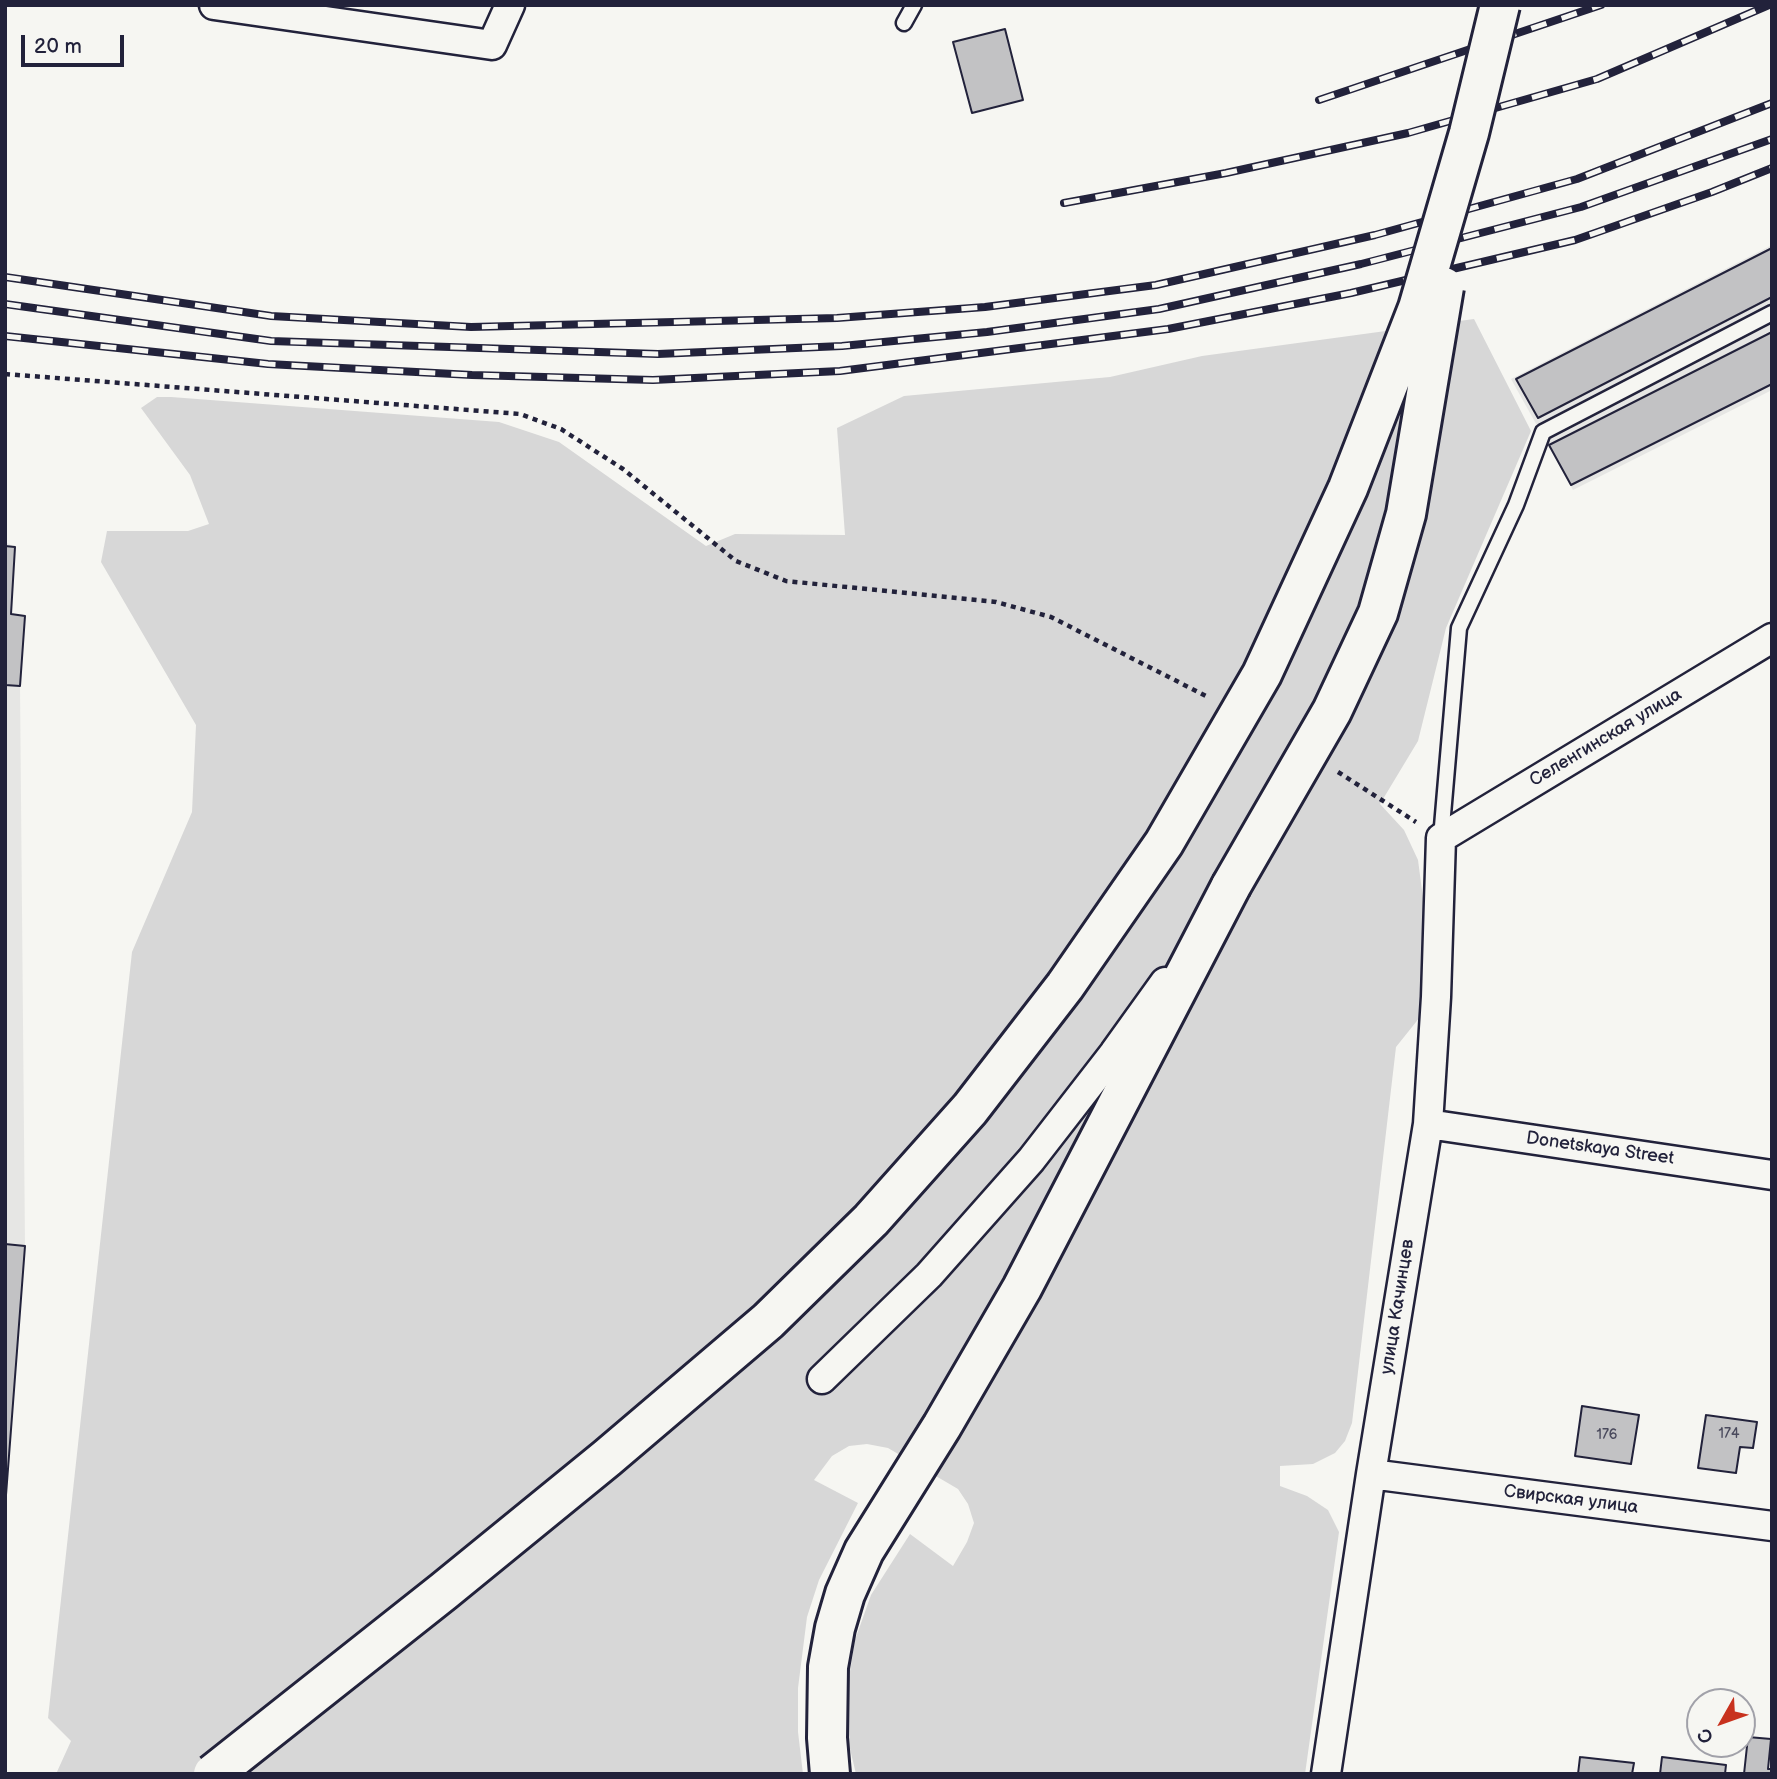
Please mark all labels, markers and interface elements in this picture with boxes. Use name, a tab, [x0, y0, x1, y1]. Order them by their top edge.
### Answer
scale bar	[24, 21, 128, 65]
text: 20 m	[34, 34, 82, 59]
street label: Селенгинская улица	[1526, 684, 1686, 792]
street label: Donetskaya Street	[1525, 1128, 1675, 1170]
street label: улица Качинцев	[1377, 1238, 1419, 1376]
house number: 174	[1719, 1426, 1739, 1442]
house number: 176	[1597, 1427, 1617, 1443]
street label: Свирская улица	[1503, 1481, 1639, 1519]
north arrow	[1686, 1688, 1756, 1758]
text: С	[1693, 1723, 1719, 1748]

